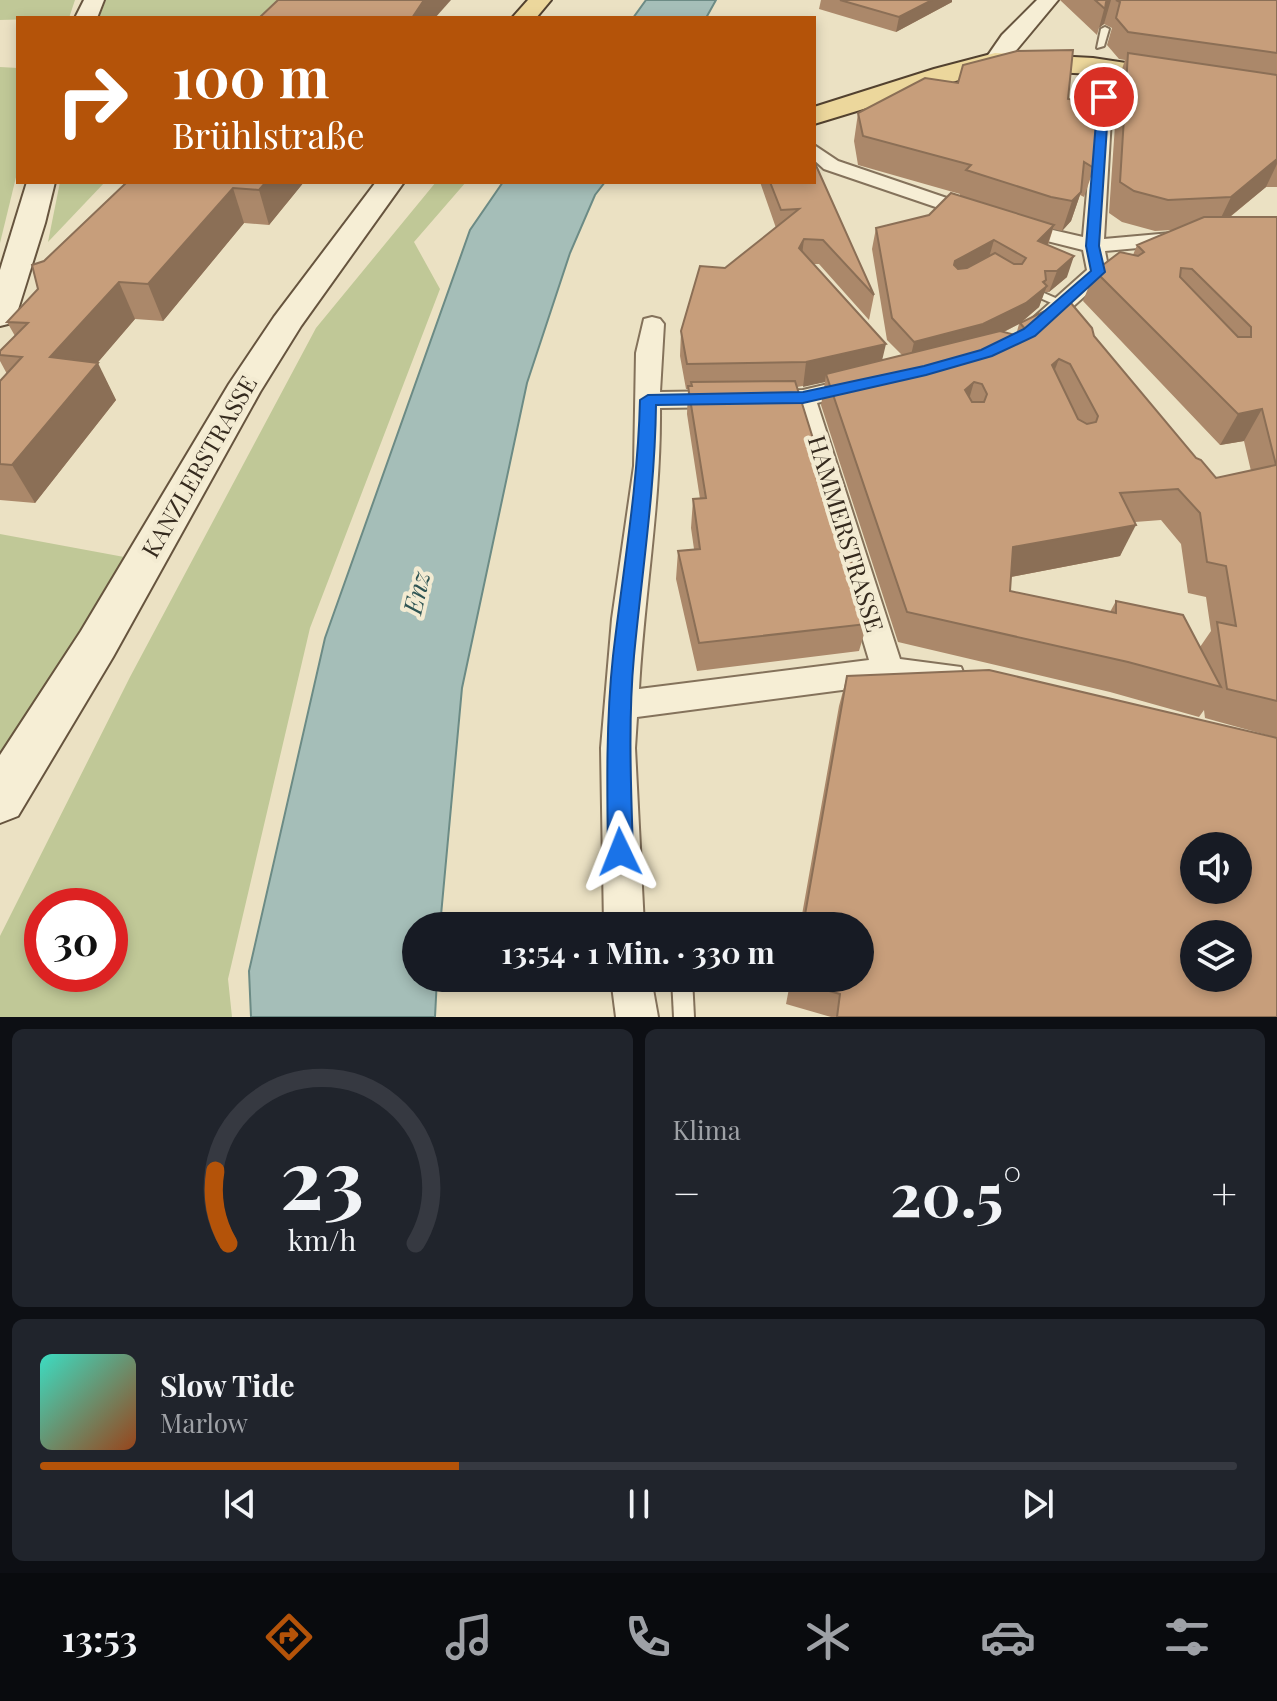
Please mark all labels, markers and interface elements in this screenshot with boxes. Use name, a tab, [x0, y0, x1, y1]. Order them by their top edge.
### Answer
text: 100 m	[172, 38, 329, 113]
icon: right	[40, 48, 144, 152]
pin	[1070, 63, 1138, 131]
icon: arrive	[1082, 75, 1126, 119]
text: Brühlstraße	[172, 110, 365, 158]
street label: KANZLERSTRASSE	[133, 369, 263, 563]
street label: HAMMERSTRASSE	[802, 431, 892, 636]
water label: Enz	[393, 567, 438, 618]
position arrow	[578, 810, 662, 894]
map controls	[1180, 832, 1252, 992]
button: sound	[1180, 832, 1252, 904]
speed limit sign: 30	[24, 888, 128, 992]
button: layers	[1180, 920, 1252, 992]
text: 13:54 · 1 Min. · 330 m	[501, 932, 775, 972]
text: Klima	[673, 1112, 741, 1147]
text: 23	[280, 1120, 364, 1231]
text: 20.5°	[890, 1152, 1022, 1232]
text: −	[673, 1162, 701, 1221]
text: +	[1211, 1162, 1237, 1221]
text: km/h	[288, 1220, 357, 1258]
text: Slow Tide	[160, 1365, 295, 1405]
text: Marlow	[160, 1405, 248, 1440]
icon: previous	[218, 1482, 262, 1526]
icon: pause	[617, 1482, 661, 1526]
icon: next	[1016, 1482, 1060, 1526]
icon: directions	[261, 1609, 317, 1665]
icon: music	[441, 1609, 497, 1665]
icon: phone	[620, 1609, 676, 1665]
icon: climate	[800, 1609, 856, 1665]
icon: car	[980, 1609, 1036, 1665]
icon: filters	[1159, 1609, 1215, 1665]
text: 13:53	[62, 1613, 137, 1661]

